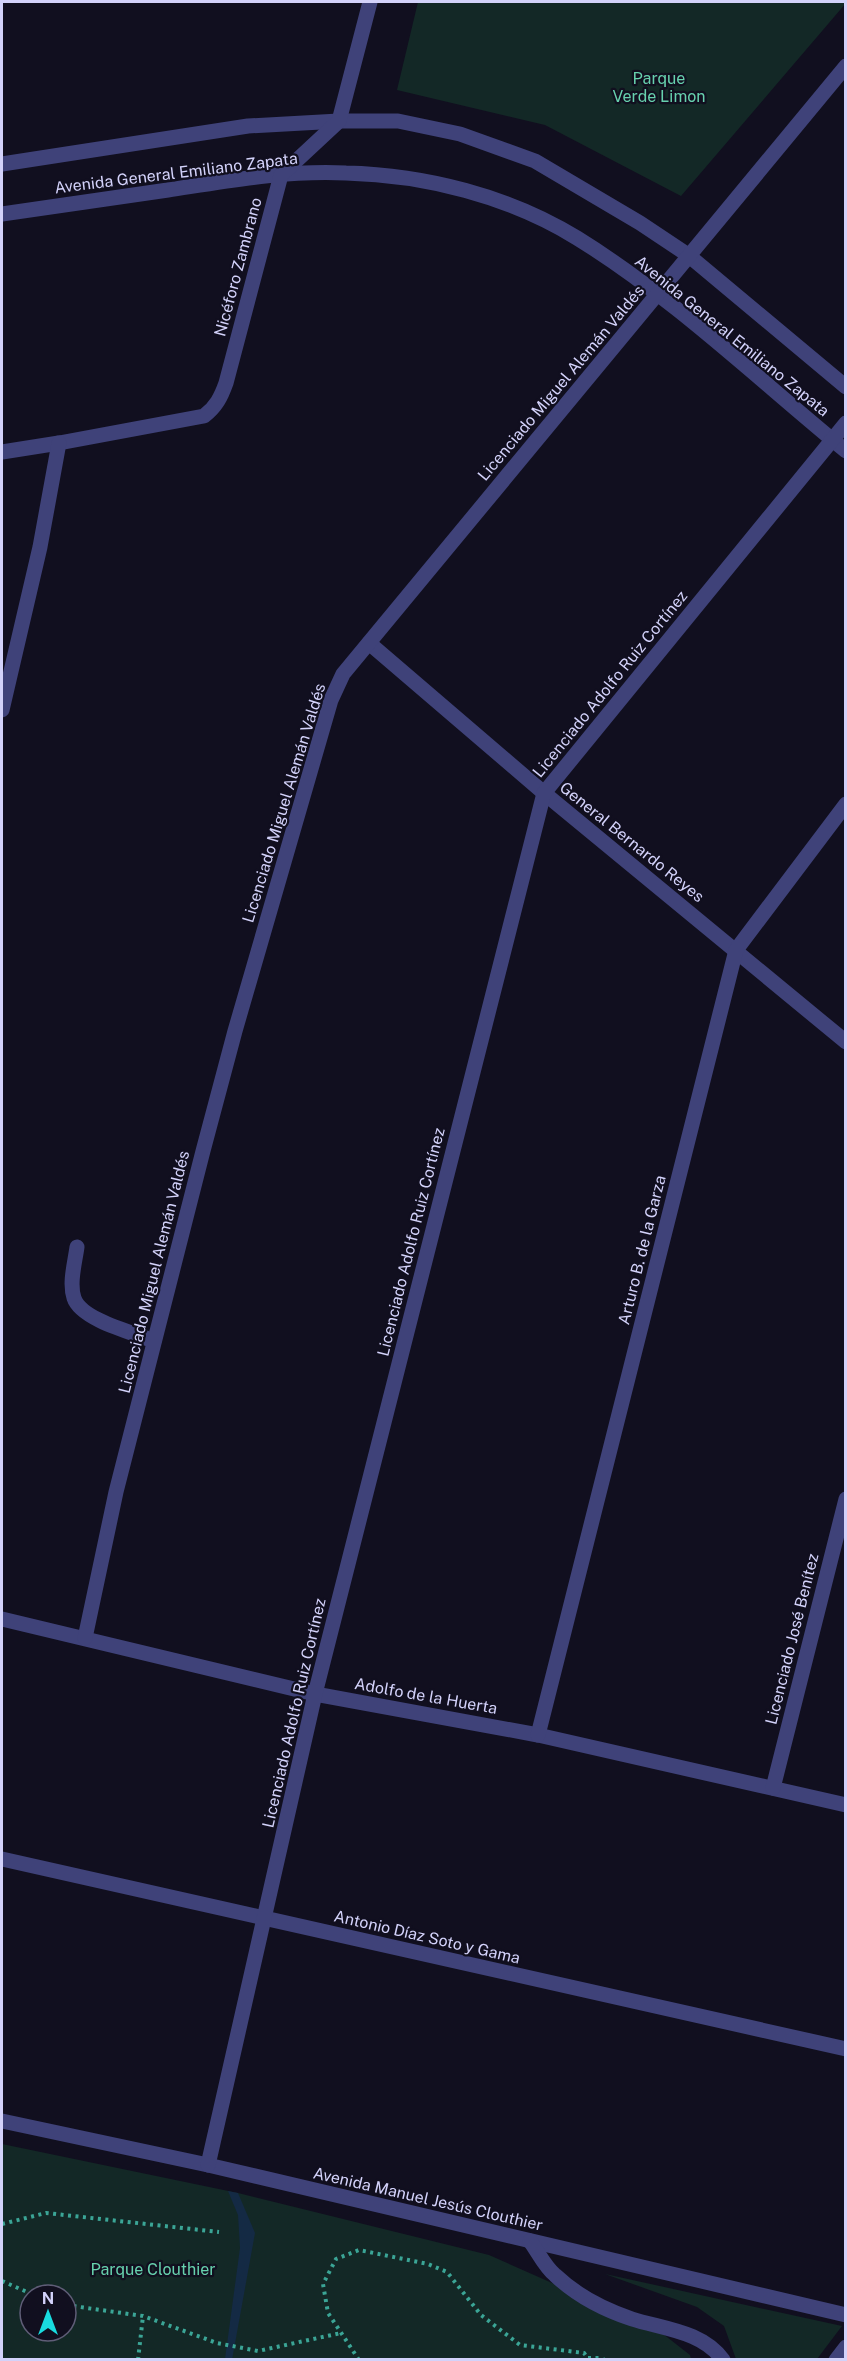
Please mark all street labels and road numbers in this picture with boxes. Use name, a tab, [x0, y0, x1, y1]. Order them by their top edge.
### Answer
street label: Avenida General Emiliano Zapata	[53, 149, 299, 197]
street label: Nicéforo Zambrano	[210, 195, 266, 339]
street label: Avenida General Emiliano Zapata	[631, 252, 833, 420]
street label: Licenciado Miguel Alemán Valdés	[474, 281, 648, 485]
street label: Licenciado Adolfo Ruiz Cortínez	[529, 587, 691, 781]
street label: Licenciado Miguel Alemán Valdés	[238, 681, 330, 925]
street label: General Bernardo Reyes	[556, 778, 708, 906]
street label: Licenciado Adolfo Ruiz Cortínez	[373, 1125, 449, 1358]
street label: Licenciado Miguel Alemán Valdés	[115, 1149, 193, 1395]
street label: Arturo B. de la Garza	[614, 1173, 670, 1327]
street label: Licenciado José Benítez	[762, 1551, 823, 1726]
street label: Licenciado Adolfo Ruiz Cortínez	[258, 1596, 330, 1830]
street label: Adolfo de la Huerta	[353, 1674, 499, 1718]
street label: Antonio Díaz Soto y Gama	[332, 1906, 522, 1968]
street label: Avenida Manuel Jesús Clouthier	[311, 2163, 545, 2235]

